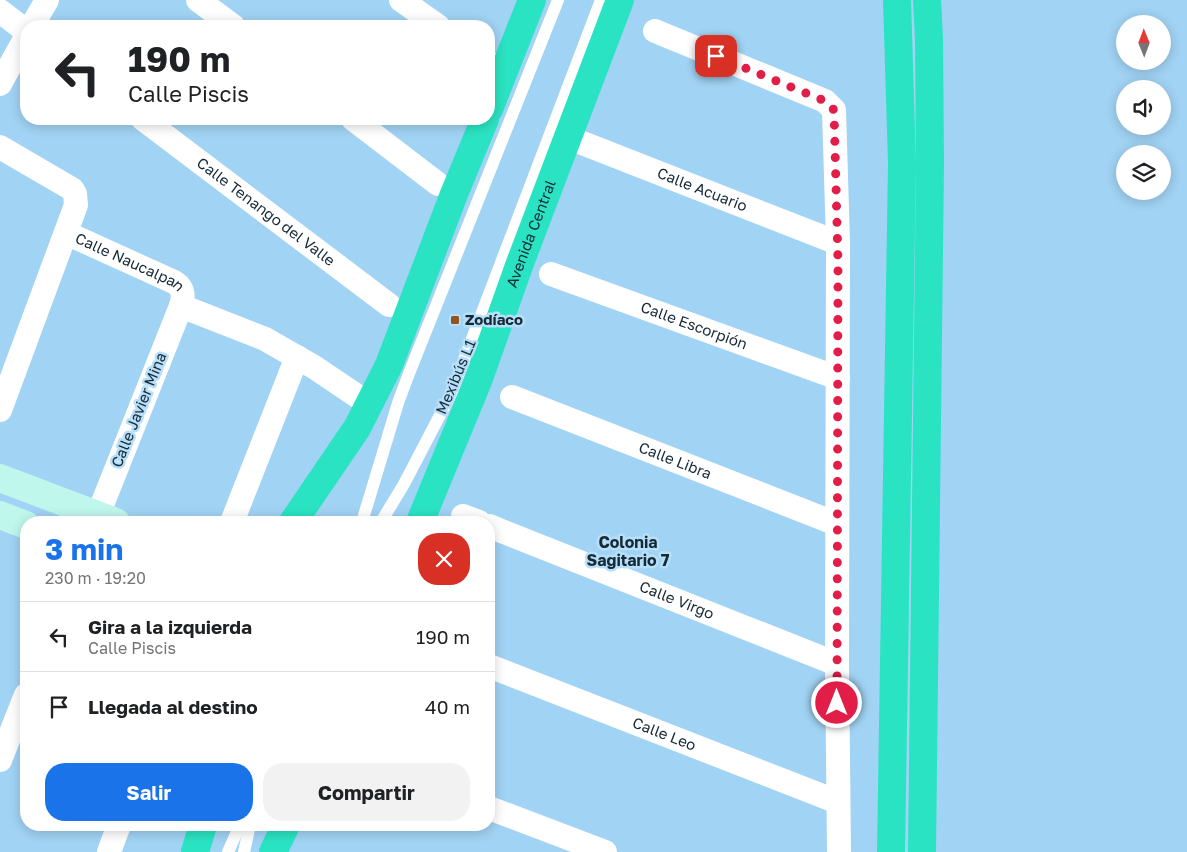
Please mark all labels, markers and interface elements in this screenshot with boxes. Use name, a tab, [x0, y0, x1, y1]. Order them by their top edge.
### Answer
north arrow	[1116, 15, 1171, 70]
map controls	[1116, 15, 1171, 200]
pin	[695, 35, 737, 77]
text: 190 m	[128, 38, 230, 80]
icon: left	[45, 40, 110, 105]
icon: arrive	[702, 42, 730, 70]
text: Calle Piscis	[128, 80, 249, 107]
button: sound	[1116, 80, 1171, 135]
button: layers	[1116, 145, 1171, 200]
street label: Calle Tenango del Valle	[194, 153, 339, 269]
street label: Calle Acuario	[655, 163, 750, 215]
street label: Avenida Central	[502, 177, 559, 290]
street label: Calle Naucalpan	[73, 228, 189, 294]
street label: Calle Escorpión	[638, 297, 750, 352]
place label: Zodíaco	[465, 310, 523, 328]
marker: Zodíaco	[449, 314, 461, 326]
street label: Mexibús L1	[431, 337, 479, 417]
street label: Calle Javier Mina	[107, 350, 169, 470]
street label: Calle Libra	[636, 437, 714, 482]
text: 3 min	[45, 531, 123, 567]
district label: Colonia Sagitario 7	[587, 532, 670, 570]
button: close	[418, 533, 470, 585]
text: 230 m · 19:20	[45, 568, 146, 588]
street label: Calle Virgo	[637, 577, 717, 622]
text: Gira a la izquierda	[88, 615, 252, 638]
icon: left	[45, 623, 73, 651]
text: 190 m	[416, 625, 470, 648]
text: Calle Piscis	[88, 638, 176, 658]
position arrow	[810, 676, 862, 728]
icon: arrive	[45, 693, 73, 721]
text: Llegada al destino	[88, 695, 258, 718]
text: 40 m	[425, 695, 470, 718]
street label: Calle Leo	[630, 713, 699, 754]
button: Salir	[45, 763, 253, 821]
button: Compartir	[263, 763, 470, 821]

